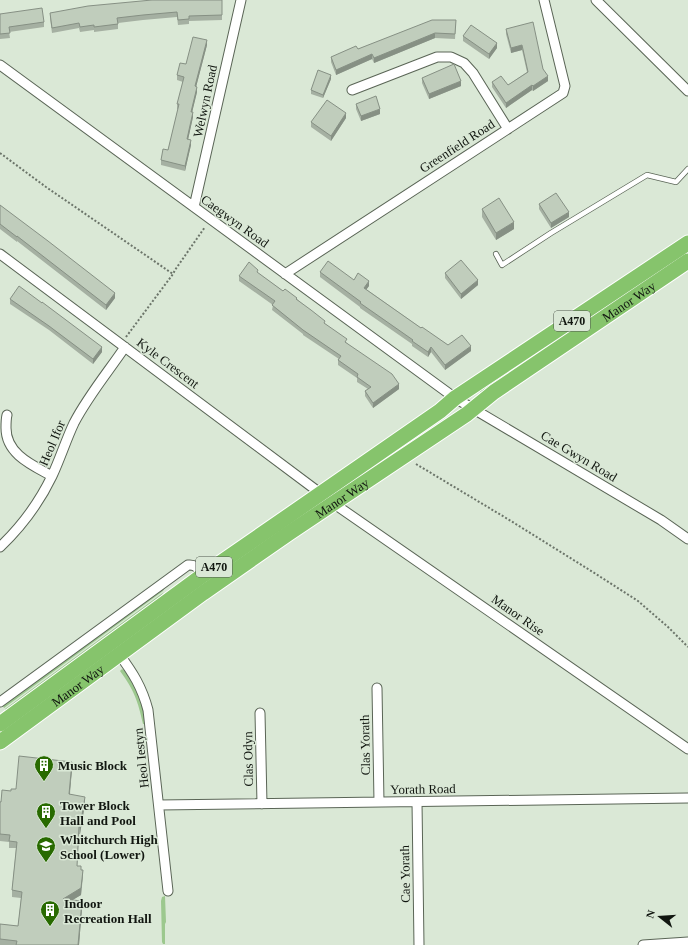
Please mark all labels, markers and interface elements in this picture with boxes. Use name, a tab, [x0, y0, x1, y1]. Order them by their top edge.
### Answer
street label: Welwyn Road	[190, 63, 220, 139]
street label: Greenfield Road	[417, 116, 498, 176]
street label: Caegwyn Road	[198, 191, 272, 251]
street label: Manor Way	[599, 278, 659, 324]
road number: A470	[554, 311, 590, 331]
street label: Kyle Crescent	[134, 335, 202, 391]
street label: Heol Ifor	[36, 417, 69, 468]
street label: Cae Gwyn Road	[538, 427, 620, 485]
street label: Manor Way	[312, 474, 372, 521]
road number: A470	[196, 557, 232, 577]
street label: Manor Rise	[489, 591, 547, 639]
street label: Manor Way	[48, 661, 107, 709]
street label: Clas Yorath	[357, 714, 373, 775]
street label: Heol Iestyn	[130, 727, 152, 789]
street label: Clas Odyn	[240, 731, 256, 787]
building icon: Music Block	[33, 754, 55, 782]
place label: Music Block	[58, 758, 128, 773]
street label: Yorath Road	[390, 781, 456, 797]
place label: Tower Block Hall and Pool	[60, 798, 136, 828]
building icon: Tower Block Hall and Pool	[35, 801, 57, 829]
place label: Whitchurch High School (Lower)	[60, 832, 158, 862]
school or university icon: Whitchurch High School (Lower)	[35, 835, 57, 863]
street label: Cae Yorath	[397, 844, 413, 903]
place label: Indoor Recreation Hall	[64, 896, 152, 926]
north arrow	[640, 897, 680, 937]
building icon: Indoor Recreation Hall	[39, 899, 61, 927]
text: N	[644, 908, 657, 920]

